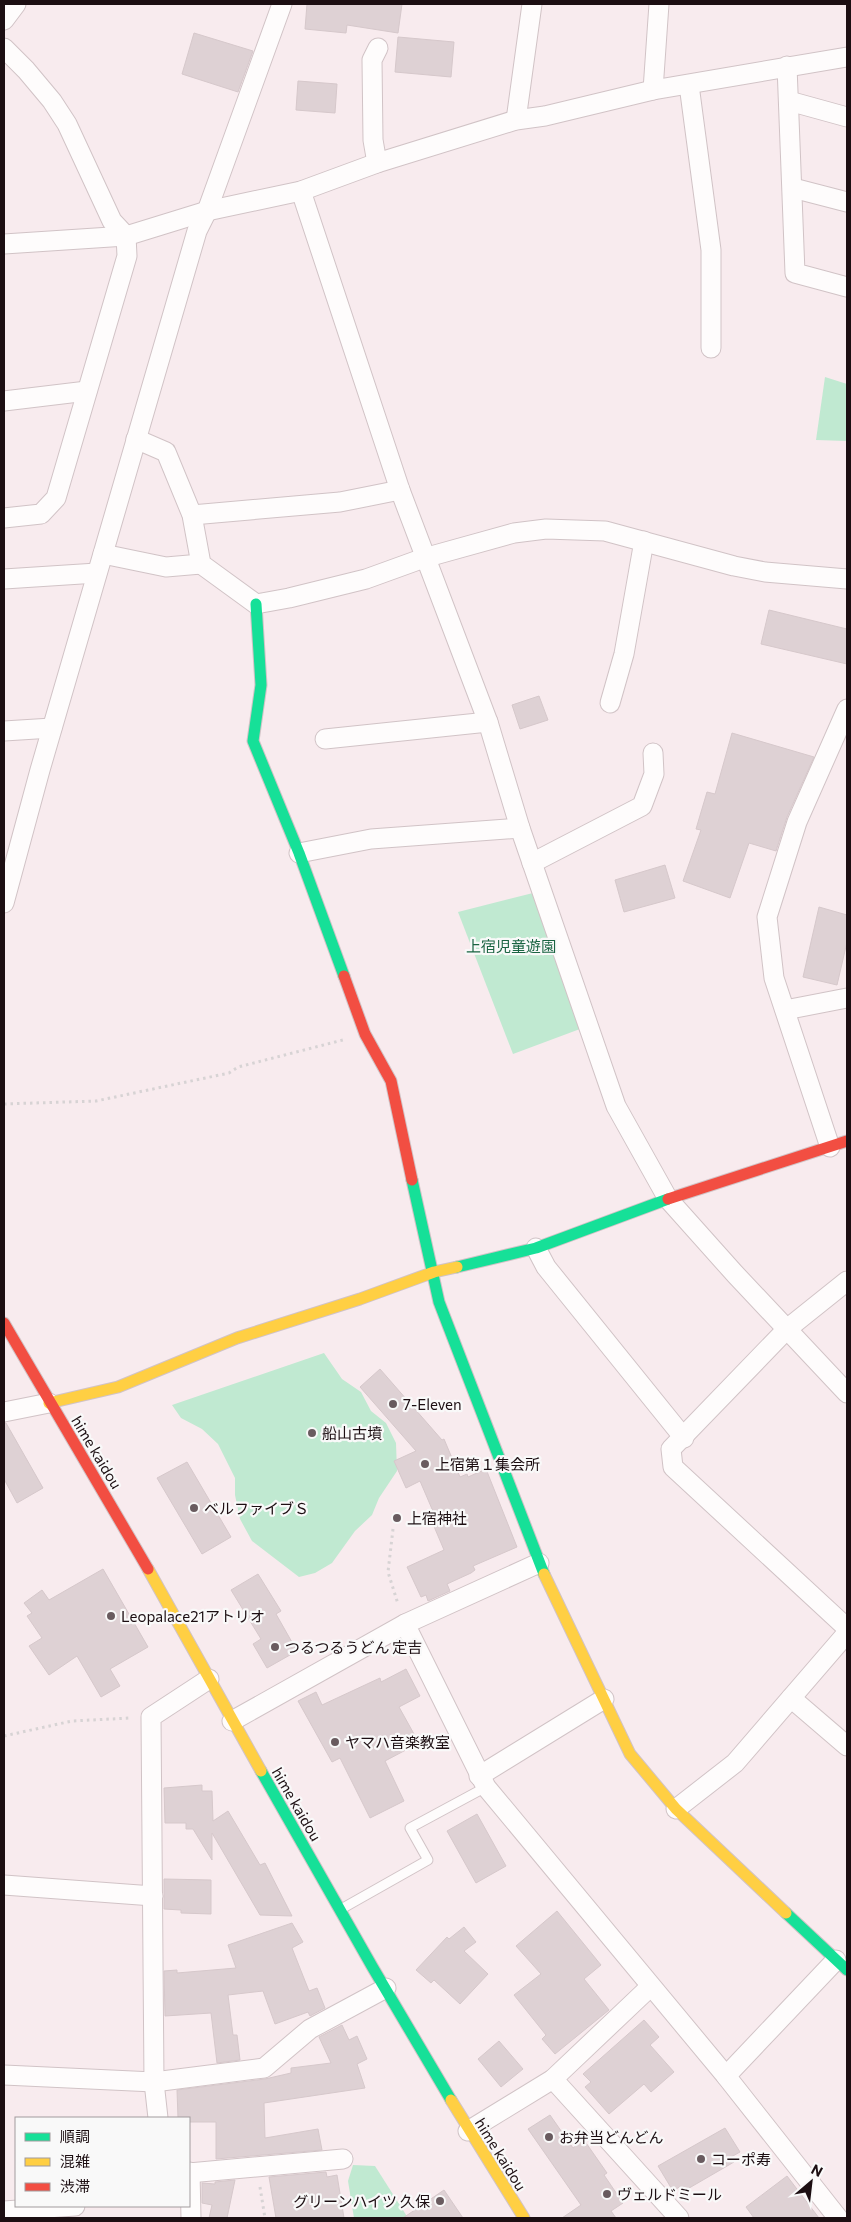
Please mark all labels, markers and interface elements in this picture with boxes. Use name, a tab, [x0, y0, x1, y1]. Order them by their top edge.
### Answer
park label: 上宿児童遊園	[466, 937, 556, 955]
place label: 7-Eleven	[403, 1395, 462, 1413]
marker: 7-Eleven	[387, 1398, 399, 1410]
street label: hime kaidou	[68, 1412, 126, 1492]
place label: 船山古墳	[322, 1424, 382, 1442]
marker: 船山古墳	[306, 1427, 318, 1439]
place label: 上宿第１集会所	[435, 1455, 540, 1473]
marker: 上宿第１集会所	[419, 1458, 431, 1470]
place label: ベルファイブＳ	[204, 1499, 309, 1517]
marker: ベルファイブＳ	[188, 1502, 200, 1514]
place label: 上宿神社	[407, 1509, 467, 1527]
marker: 上宿神社	[391, 1512, 403, 1524]
place label: Leopalace21アトリオ	[121, 1607, 265, 1625]
marker: Leopalace21アトリオ	[105, 1610, 117, 1622]
place label: つるつるうどん 定吉	[285, 1638, 422, 1656]
marker: つるつるうどん 定吉	[269, 1641, 281, 1653]
place label: ヤマハ音楽教室	[345, 1733, 450, 1751]
marker: ヤマハ音楽教室	[329, 1736, 341, 1748]
street label: hime kaidou	[269, 1764, 325, 1844]
street label: hime kaidou	[472, 2114, 530, 2194]
legend	[15, 2117, 190, 2207]
text: 順調	[60, 2127, 90, 2145]
place label: お弁当どんどん	[559, 2128, 664, 2146]
marker: お弁当どんどん	[543, 2131, 555, 2143]
place label: コーポ寿	[711, 2150, 771, 2168]
text: 混雑	[60, 2152, 90, 2170]
marker: コーポ寿	[695, 2153, 707, 2165]
north arrow	[786, 2157, 836, 2207]
text: N	[809, 2160, 826, 2180]
text: 渋滞	[60, 2177, 90, 2195]
place label: ヴェルドミール	[617, 2185, 722, 2203]
marker: ヴェルドミール	[601, 2188, 613, 2200]
place label: グリーンハイツ 久保	[293, 2192, 430, 2210]
marker: グリーンハイツ 久保	[434, 2195, 446, 2207]

